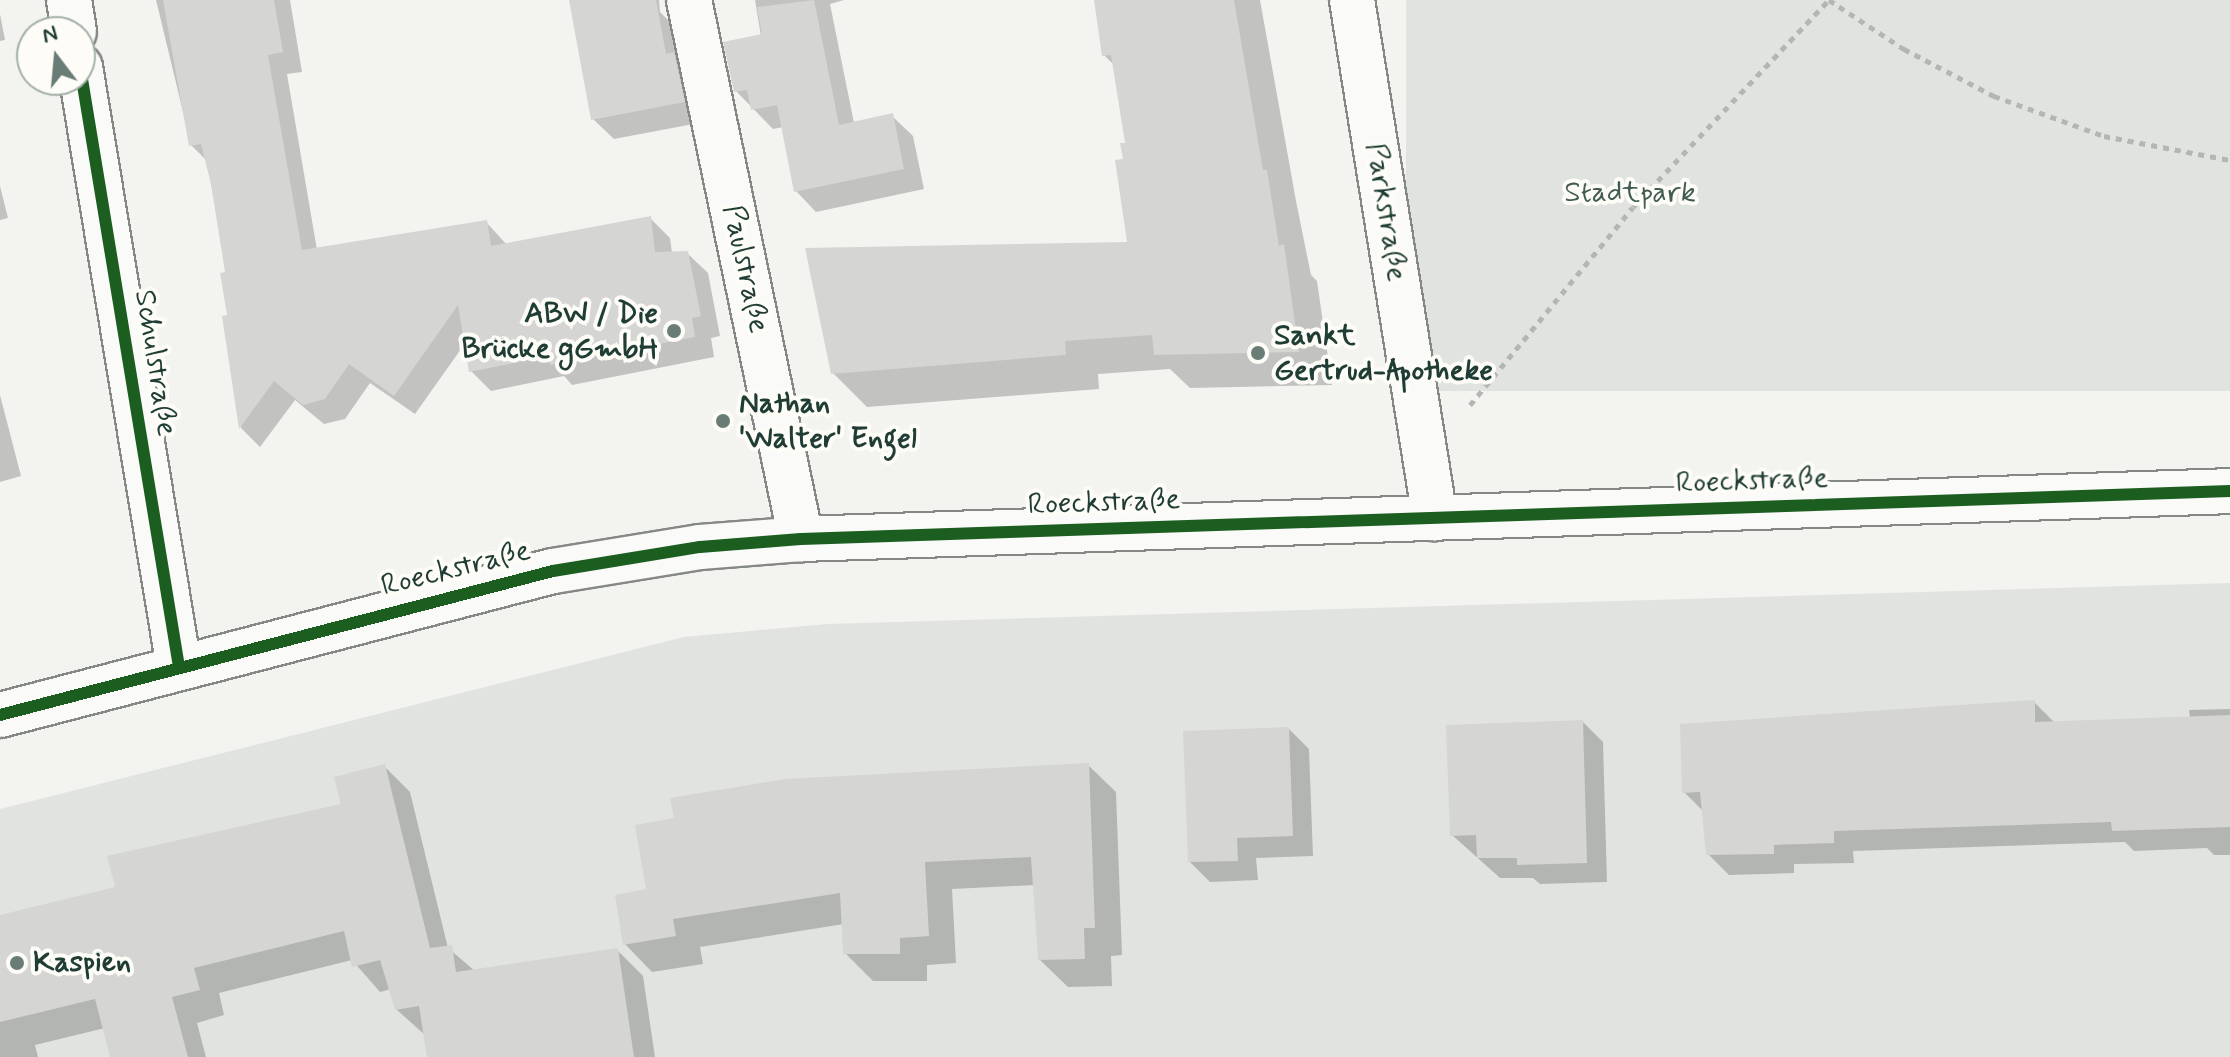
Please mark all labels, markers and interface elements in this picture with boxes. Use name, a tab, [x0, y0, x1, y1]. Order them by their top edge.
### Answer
north arrow	[16, 16, 96, 96]
text: N	[39, 19, 61, 50]
street label: Parkstraße	[1357, 140, 1415, 284]
park label: Stadtpark	[1564, 175, 1696, 211]
street label: Paulstraße	[714, 202, 776, 336]
street label: Schulstraße	[126, 287, 184, 439]
place label: ABW / Die Brücke gGmbH	[464, 296, 658, 366]
place label: Sankt Gertrud-Apotheke	[1274, 318, 1493, 388]
marker: ABW / Die Brücke gGmbH	[665, 322, 683, 340]
marker: Sankt Gertrud-Apotheke	[1249, 344, 1267, 362]
place label: Nathan 'Walter' Engel	[739, 386, 917, 456]
marker: Nathan 'Walter' Engel	[714, 412, 732, 430]
street label: Roeckstraße	[1675, 460, 1829, 502]
street label: Roeckstraße	[1027, 482, 1181, 524]
street label: Roeckstraße	[378, 533, 534, 605]
place label: Kaspien	[33, 945, 131, 981]
marker: Kaspien	[8, 954, 26, 972]

